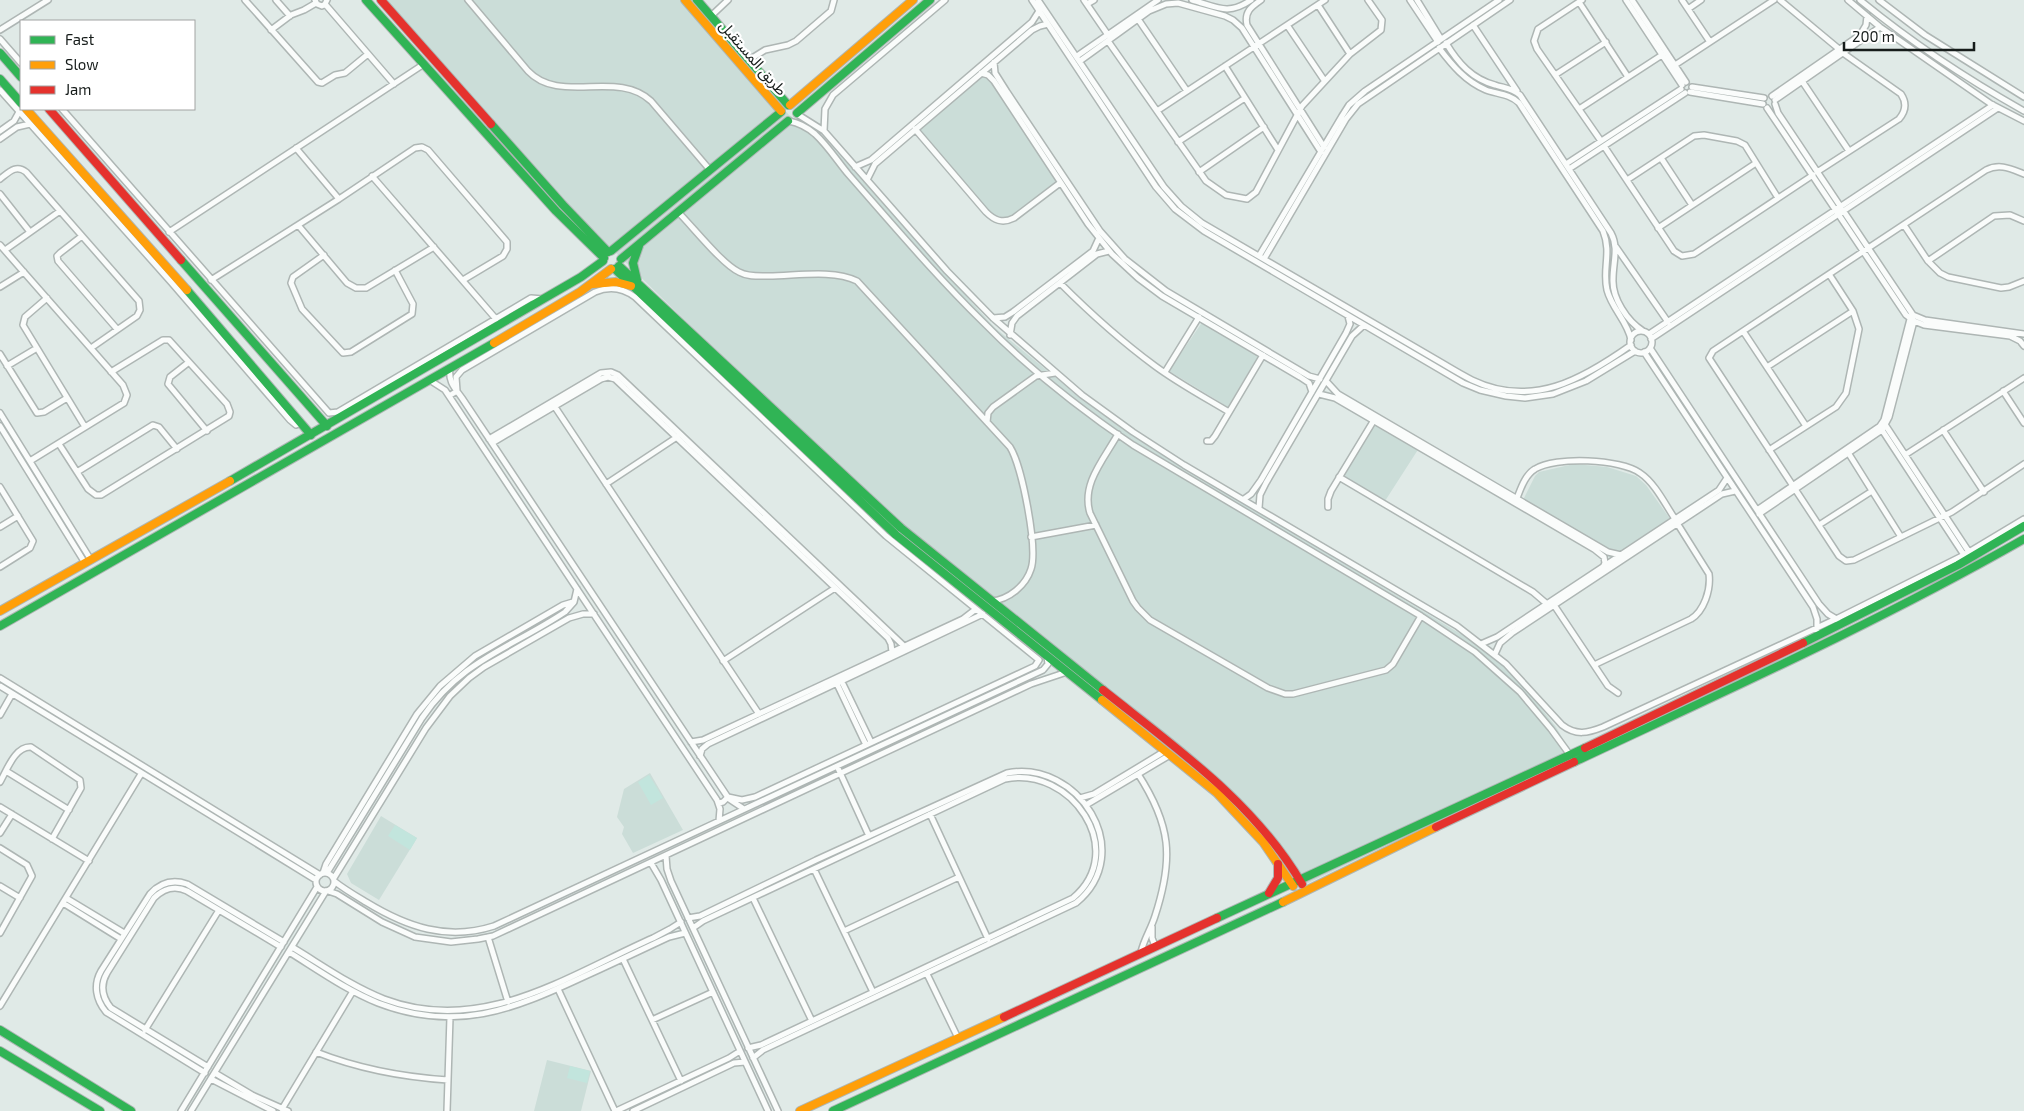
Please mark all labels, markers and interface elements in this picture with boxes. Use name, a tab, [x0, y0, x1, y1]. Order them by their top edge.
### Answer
street label: طريق المستقبل	[715, 16, 791, 100]
legend	[20, 20, 195, 110]
scale bar	[1844, 20, 1974, 52]
text: 200 m	[1852, 27, 1895, 45]
text: Fast	[65, 30, 95, 48]
text: Slow	[65, 55, 99, 73]
text: Jam	[65, 80, 91, 98]

